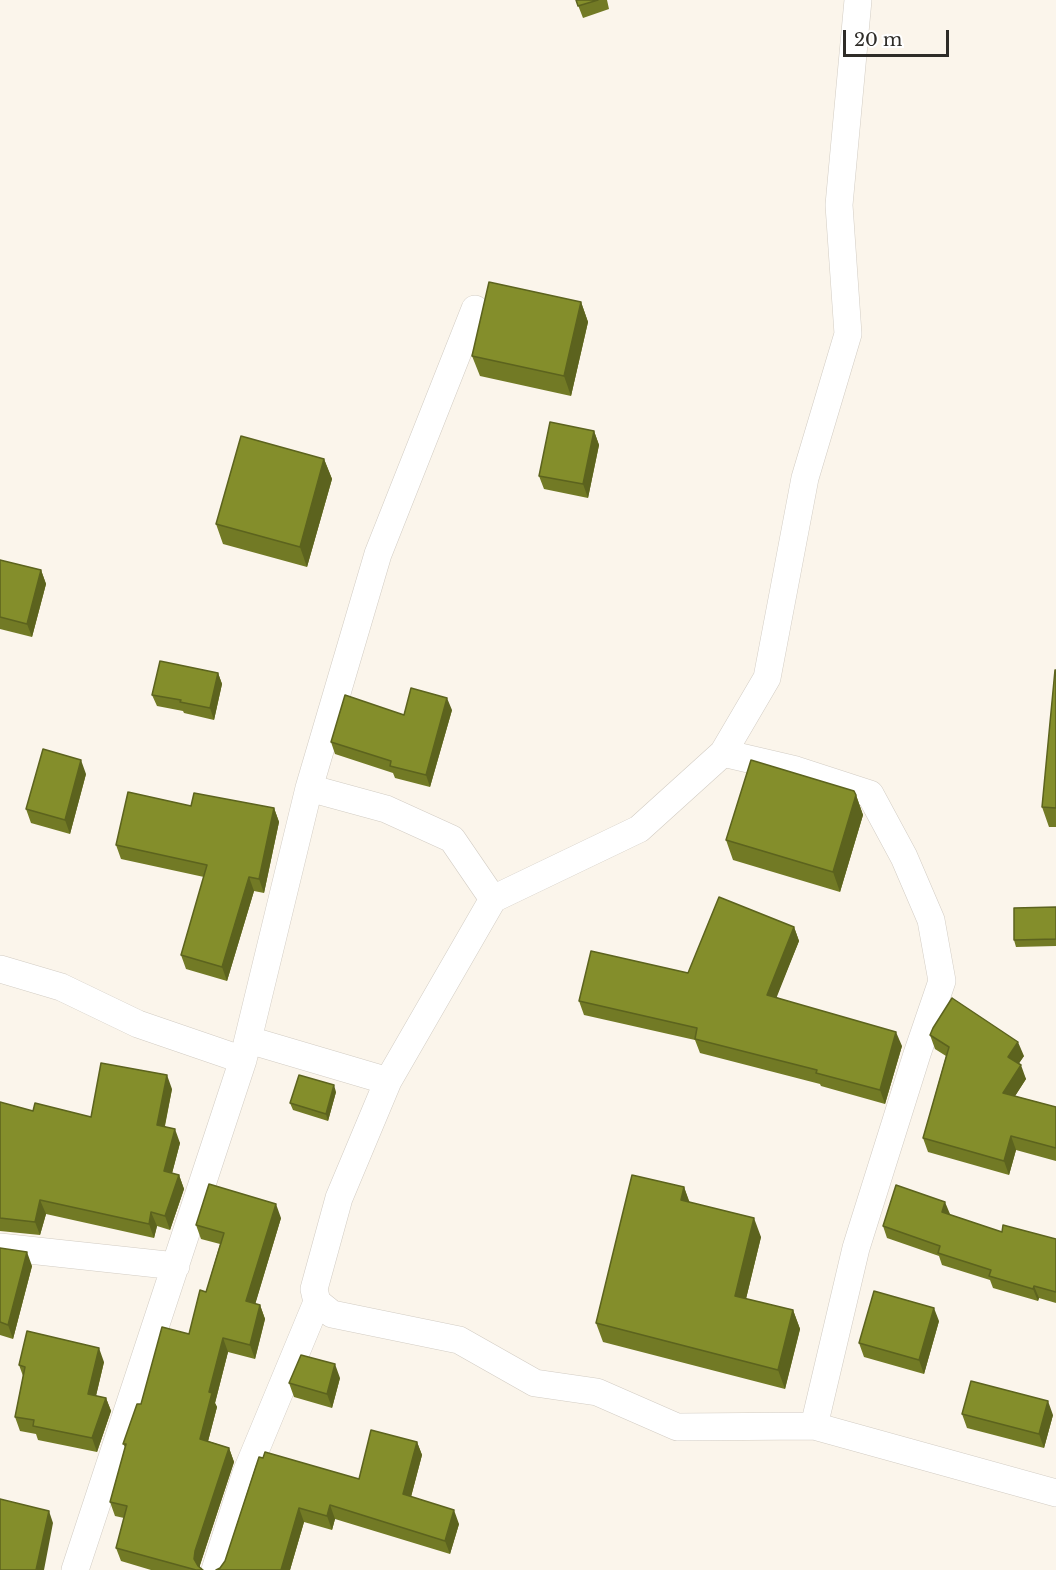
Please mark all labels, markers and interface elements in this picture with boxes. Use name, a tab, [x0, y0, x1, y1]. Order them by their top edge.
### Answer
scale bar	[846, 18, 952, 56]
text: 20 m	[854, 29, 902, 51]

